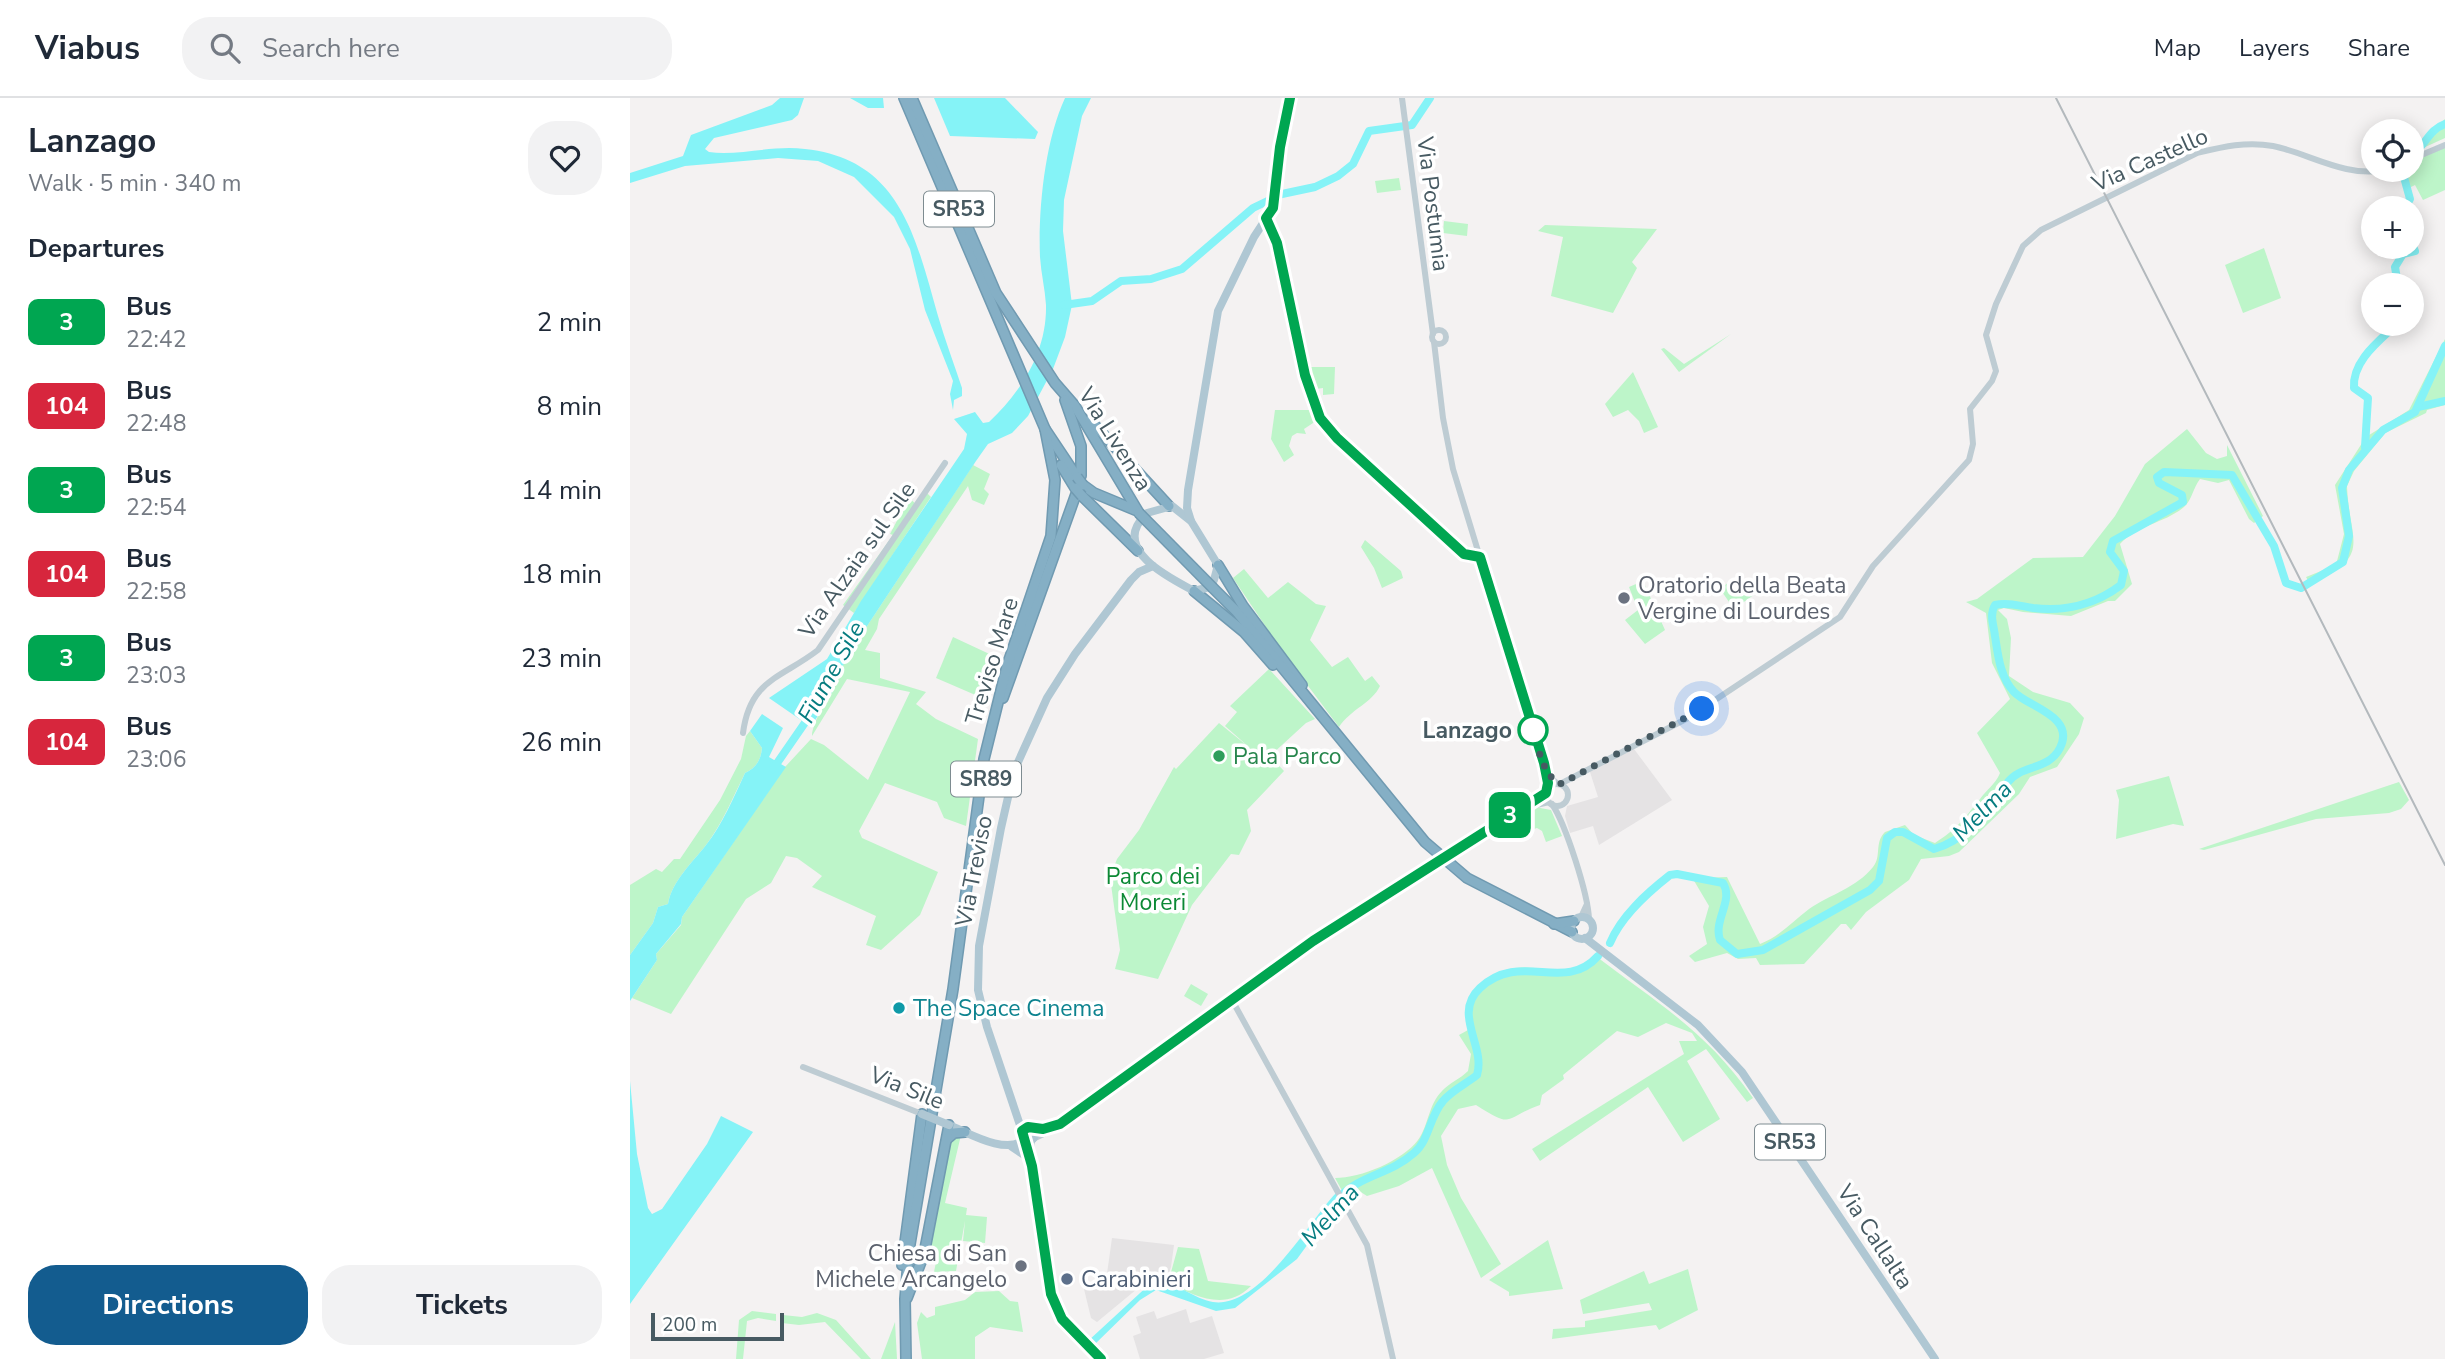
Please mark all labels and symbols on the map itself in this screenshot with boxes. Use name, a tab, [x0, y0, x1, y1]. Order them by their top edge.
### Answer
street label: Via Castello	[2086, 121, 2213, 200]
street label: Via Postumia	[1409, 134, 1457, 273]
road number: SR53	[924, 192, 994, 226]
street label: Via Livenza	[1070, 380, 1159, 497]
street label: Via Alzaia sul Sile	[791, 476, 923, 645]
place label: Oratorio della Beata Vergine di Lourdes	[1637, 570, 1847, 627]
marker: Oratorio della Beata Vergine di Lourdes	[1616, 590, 1632, 606]
street label: Treviso Mare	[958, 594, 1026, 728]
water label: Fiume Sile	[790, 615, 872, 729]
your location	[1684, 691, 1719, 726]
place label: Lanzago	[1423, 715, 1512, 746]
marker: Lanzago	[1518, 715, 1548, 745]
place label: Pala Parco	[1233, 741, 1342, 772]
marker: Pala Parco	[1211, 748, 1227, 764]
road number: SR89	[951, 762, 1021, 796]
water label: Melma	[1945, 773, 2019, 849]
line badge: 3	[1487, 792, 1533, 838]
street label: Via Treviso	[948, 813, 1000, 930]
park label: Parco dei Moreri	[1106, 861, 1200, 918]
place label: The Space Cinema	[913, 993, 1104, 1024]
marker: The Space Cinema	[891, 1000, 907, 1016]
street label: Via Sile	[864, 1059, 949, 1117]
road number: SR53	[1755, 1124, 1825, 1160]
water label: Melma	[1293, 1177, 1367, 1253]
street label: Via Callalta	[1829, 1178, 1920, 1295]
place label: Chiesa di San Michele Arcangelo	[815, 1238, 1007, 1295]
marker: Chiesa di San Michele Arcangelo	[1013, 1258, 1029, 1274]
place label: Carabinieri	[1081, 1264, 1192, 1295]
marker: Carabinieri	[1059, 1271, 1075, 1287]
scale bar	[651, 1310, 784, 1342]

